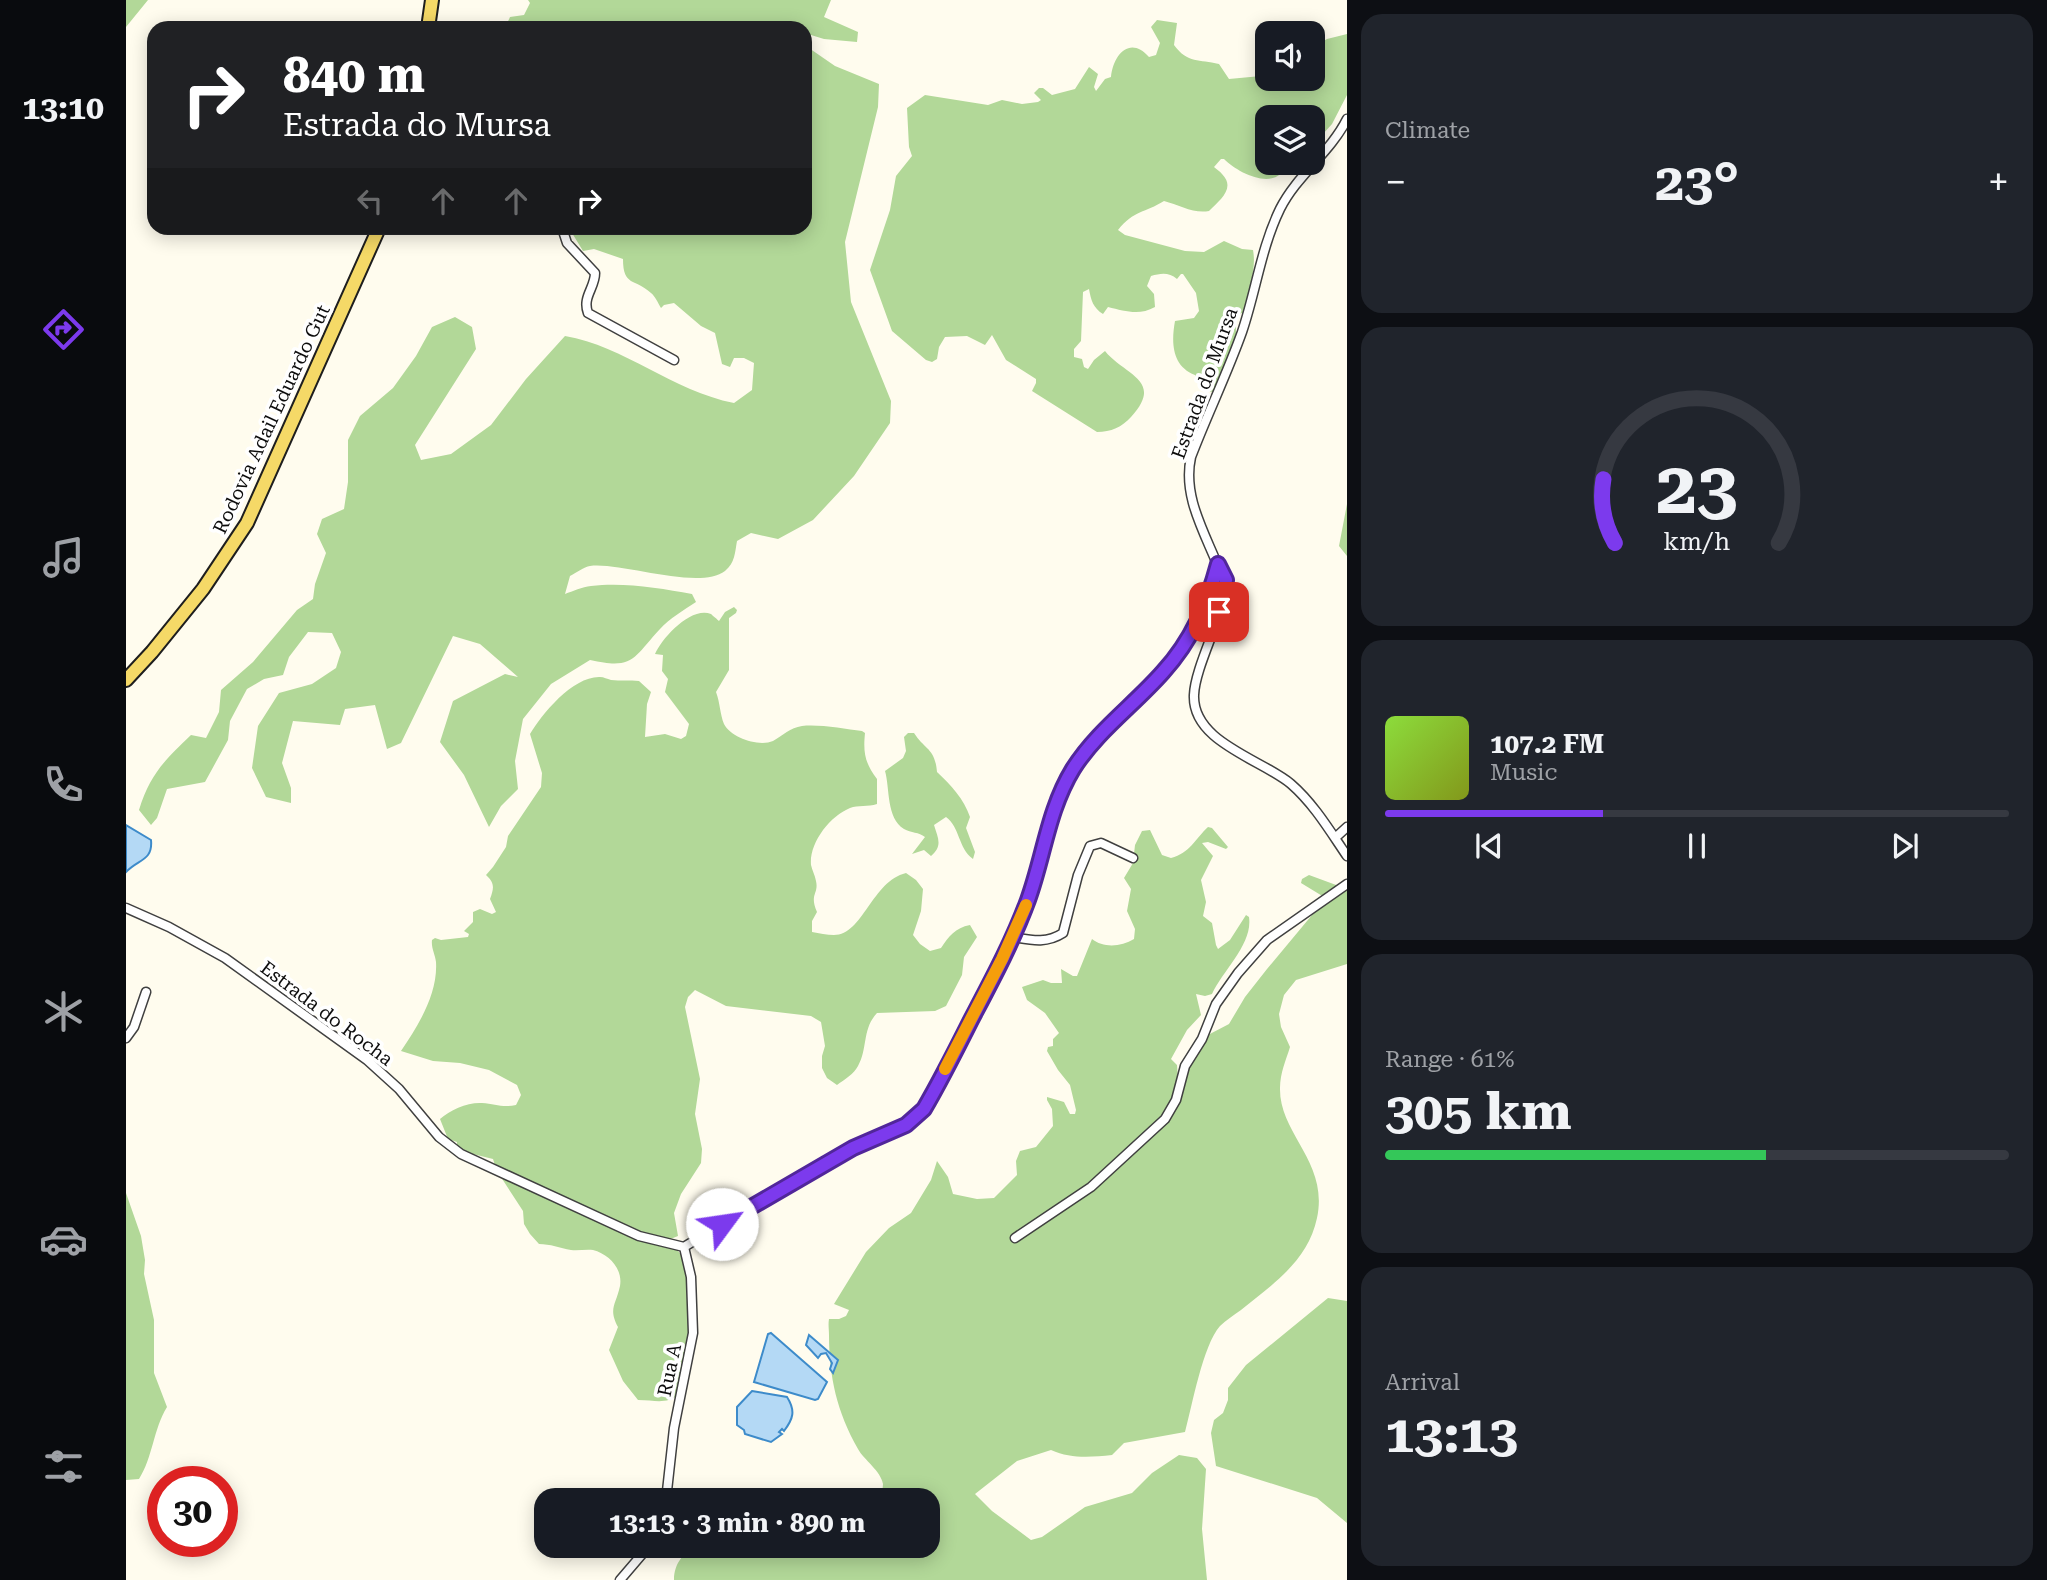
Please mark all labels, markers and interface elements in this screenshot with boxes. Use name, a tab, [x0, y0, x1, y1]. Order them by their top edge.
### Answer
map controls	[1255, 21, 1325, 175]
button: sound	[1255, 21, 1325, 91]
text: 840 m	[283, 47, 425, 104]
icon: right	[168, 49, 259, 140]
text: 13:10	[22, 89, 104, 127]
button: layers	[1255, 105, 1325, 175]
text: Estrada do Mursa	[283, 106, 551, 144]
text: Climate	[1385, 117, 1470, 144]
text: 23°	[1655, 152, 1739, 213]
text: −	[1385, 160, 1406, 204]
text: +	[1988, 160, 2009, 204]
icon: left	[351, 182, 389, 220]
icon: ahead	[424, 182, 462, 220]
icon: ahead	[497, 182, 535, 220]
icon: right	[570, 182, 608, 220]
street label: Rodovia Adail Eduardo Gut	[208, 301, 335, 537]
street label: Estrada do Mursa	[1166, 304, 1243, 462]
icon: directions	[39, 305, 88, 354]
text: 23	[1656, 446, 1738, 531]
text: km/h	[1664, 527, 1730, 556]
icon: music	[39, 533, 88, 582]
pin	[1189, 582, 1249, 642]
icon: arrive	[1200, 593, 1238, 631]
text: 107.2 FM	[1490, 729, 1604, 759]
text: Music	[1490, 759, 1557, 786]
icon: phone	[39, 760, 88, 809]
icon: previous	[1470, 827, 1508, 865]
icon: pause	[1678, 827, 1716, 865]
icon: next	[1886, 827, 1924, 865]
street label: Estrada do Rocha	[256, 956, 398, 1071]
icon: climate	[39, 987, 88, 1036]
text: Range · 61%	[1385, 1046, 1514, 1073]
text: 305 km	[1385, 1081, 1572, 1142]
position arrow	[685, 1187, 759, 1261]
icon: car	[39, 1215, 88, 1264]
street label: Rua A	[653, 1341, 686, 1398]
text: Arrival	[1385, 1369, 1460, 1396]
text: 13:13	[1385, 1404, 1518, 1465]
icon: filters	[39, 1442, 88, 1491]
speed limit sign: 30	[147, 1466, 238, 1557]
text: 13:13 · 3 min · 890 m	[609, 1508, 865, 1538]

